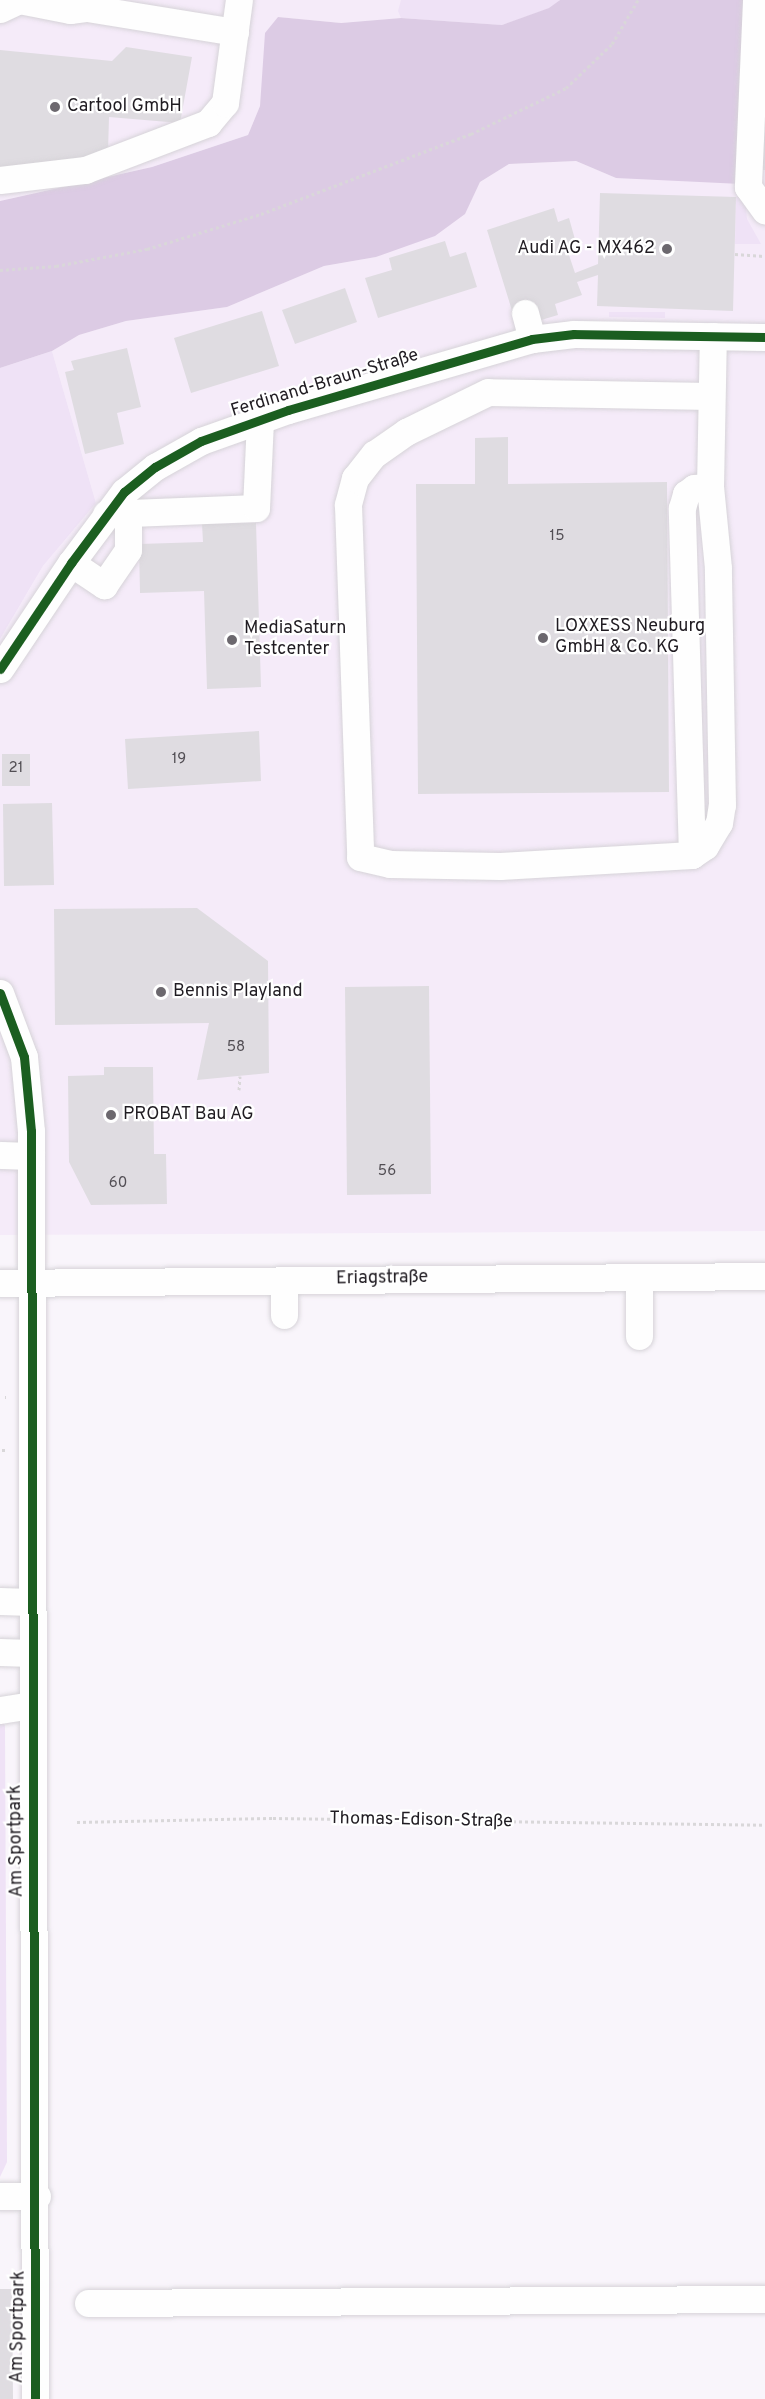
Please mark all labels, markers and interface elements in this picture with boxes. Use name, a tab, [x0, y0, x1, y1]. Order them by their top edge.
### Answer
place label: Cartool GmbH	[67, 96, 182, 118]
marker: Cartool GmbH	[48, 100, 62, 114]
place label: Audi AG - MX462	[516, 238, 655, 260]
marker: Audi AG - MX462	[660, 242, 674, 256]
street label: Ferdinand-Braun-Straße	[229, 345, 421, 423]
house number: 15	[550, 528, 564, 546]
place label: LOXXESS Neuburg GmbH & Co. KG	[555, 617, 705, 660]
place label: MediaSaturn Testcenter	[244, 619, 346, 662]
marker: LOXXESS Neuburg GmbH & Co. KG	[536, 631, 550, 645]
marker: MediaSaturn Testcenter	[225, 633, 239, 647]
house number: 19	[172, 751, 186, 769]
house number: 21	[9, 760, 23, 778]
place label: Bennis Playland	[173, 981, 303, 1003]
marker: Bennis Playland	[154, 985, 168, 999]
house number: 58	[227, 1039, 245, 1057]
place label: PROBAT Bau AG	[123, 1104, 255, 1126]
marker: PROBAT Bau AG	[104, 1108, 118, 1122]
house number: 56	[378, 1163, 396, 1181]
house number: 60	[109, 1175, 127, 1193]
street label: Eriagstraße	[336, 1267, 428, 1291]
street label: Am Sportpark	[5, 1784, 29, 1898]
street label: Thomas-Edison-Straße	[329, 1809, 513, 1833]
street label: Am Sportpark	[7, 2270, 31, 2384]

